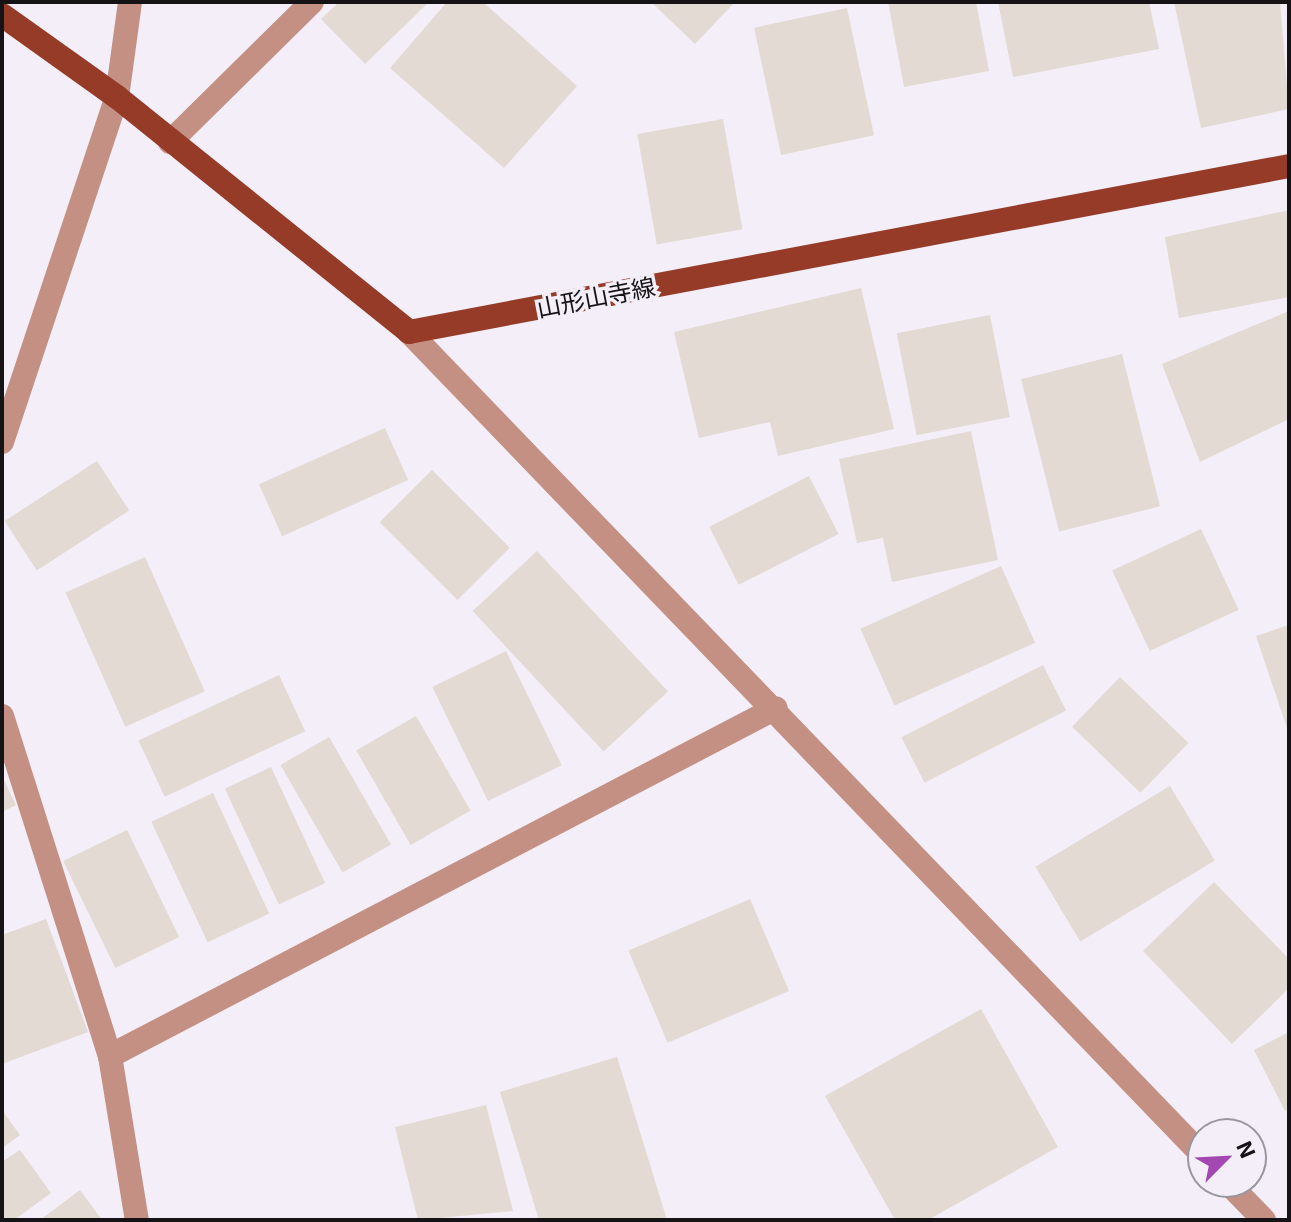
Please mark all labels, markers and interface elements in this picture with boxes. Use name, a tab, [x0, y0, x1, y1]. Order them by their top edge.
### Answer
street label: 山形山寺線	[534, 271, 658, 323]
north arrow	[1187, 1118, 1267, 1198]
text: N	[1232, 1136, 1262, 1162]

